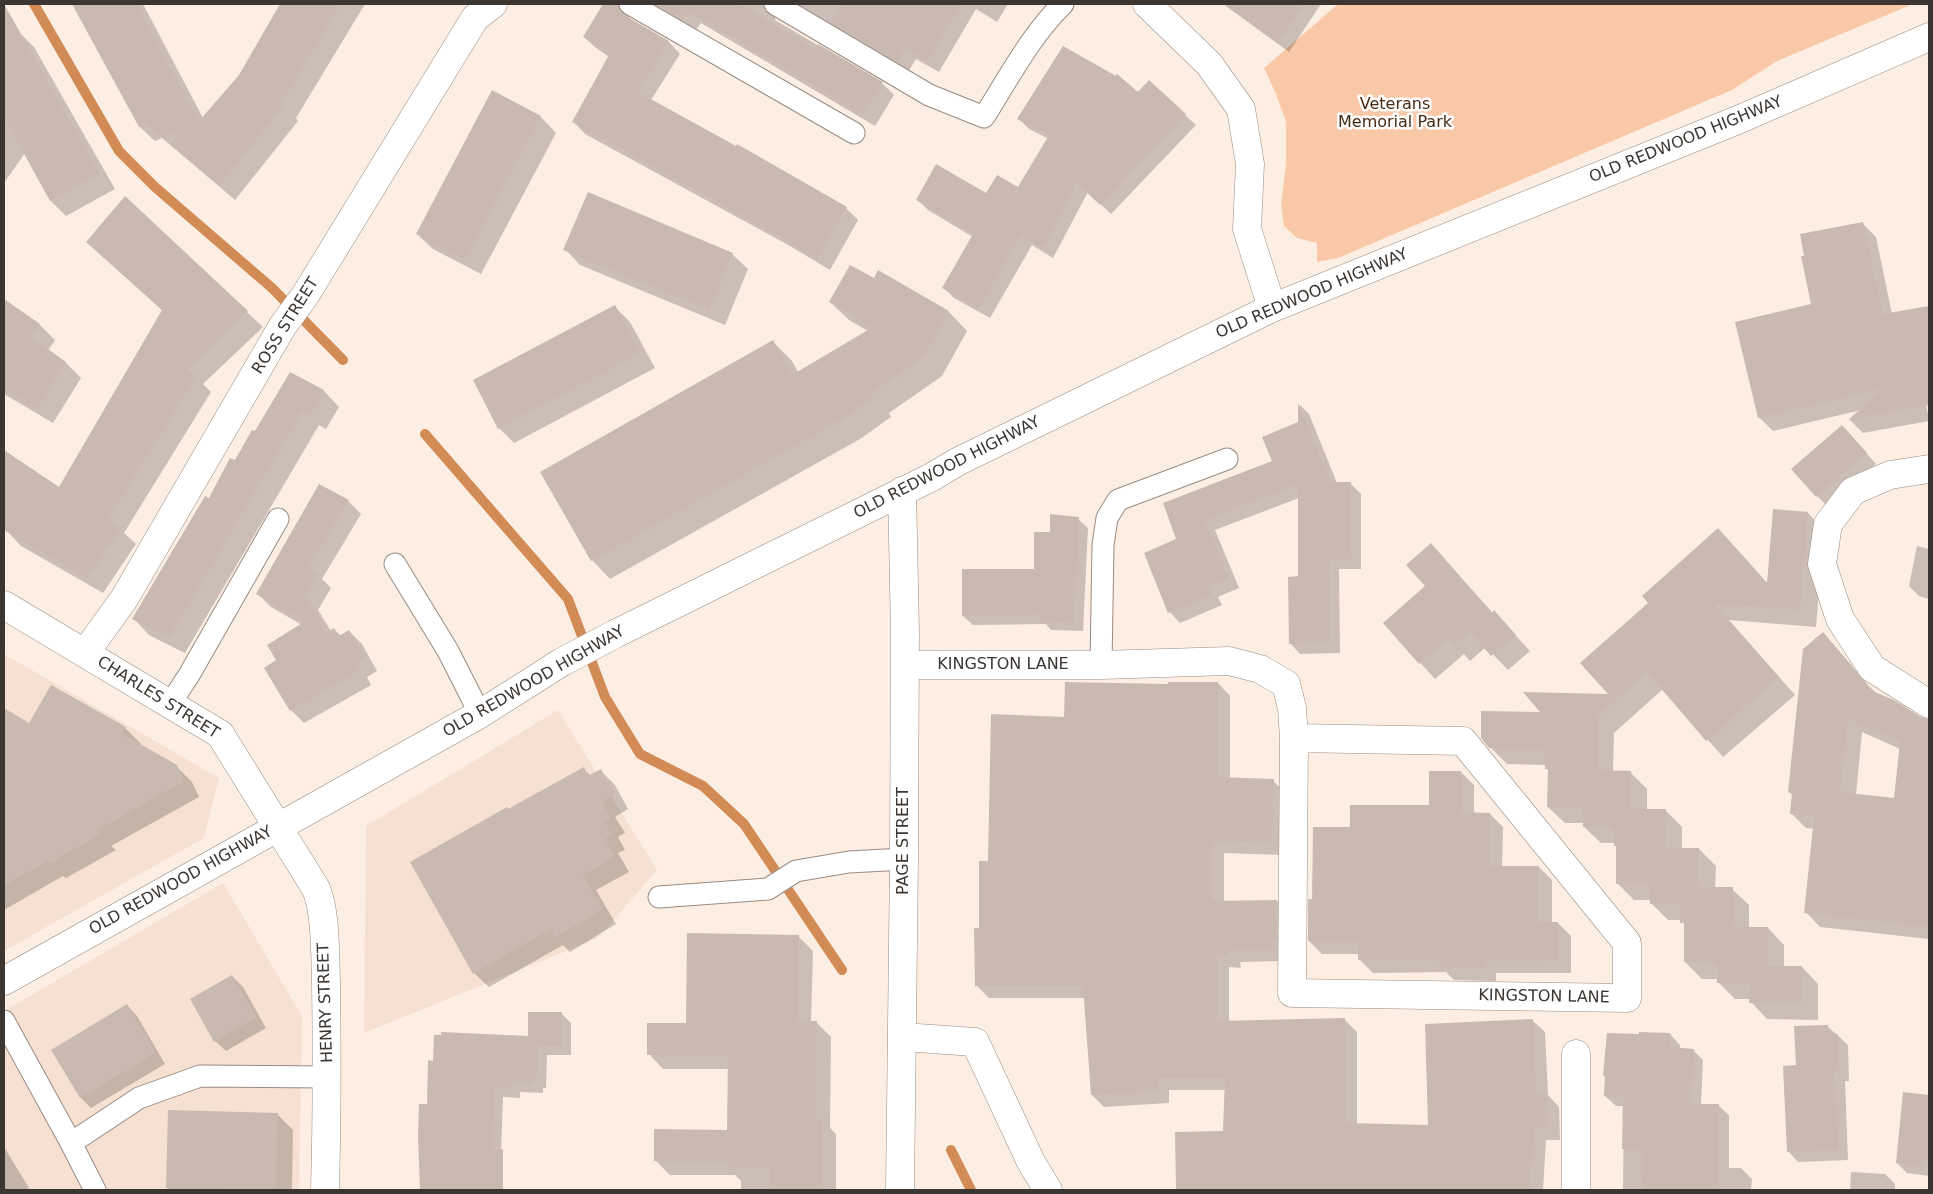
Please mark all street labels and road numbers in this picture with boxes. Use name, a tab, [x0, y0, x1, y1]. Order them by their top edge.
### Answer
street label: OLD REDWOOD HIGHWAY	[1587, 92, 1785, 188]
street label: OLD REDWOOD HIGHWAY	[1213, 245, 1411, 343]
street label: ROSS STREET	[249, 274, 323, 378]
street label: OLD REDWOOD HIGHWAY	[851, 413, 1043, 523]
street label: OLD REDWOOD HIGHWAY	[440, 622, 628, 742]
street label: CHARLES STREET	[93, 653, 223, 743]
street label: KINGSTON LANE	[937, 655, 1069, 675]
street label: PAGE STREET	[894, 787, 914, 895]
street label: OLD REDWOOD HIGHWAY	[86, 823, 276, 939]
street label: HENRY STREET	[314, 943, 338, 1063]
street label: KINGSTON LANE	[1478, 986, 1610, 1008]

